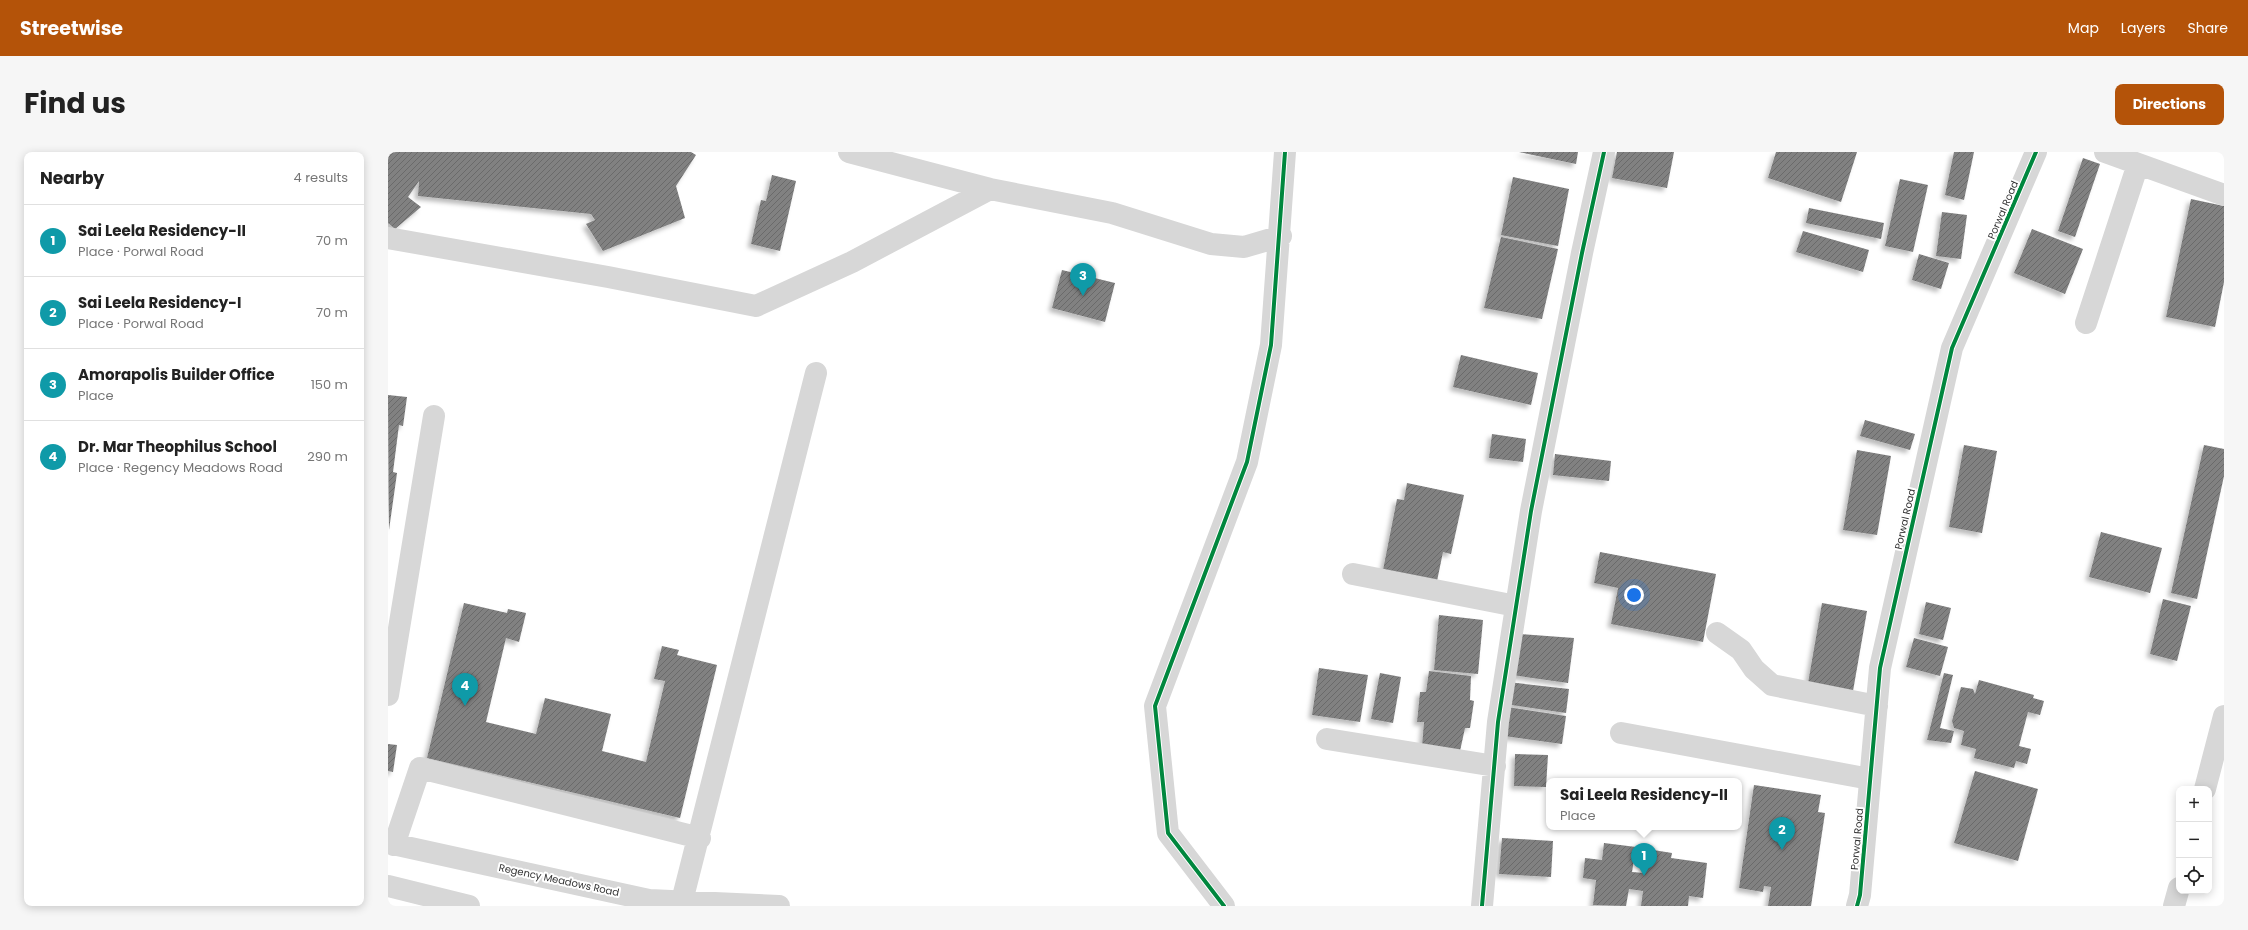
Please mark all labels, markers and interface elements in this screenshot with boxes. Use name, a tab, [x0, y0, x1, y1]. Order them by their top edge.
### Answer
text: Streetwise	[20, 15, 123, 42]
text: Map	[2068, 18, 2099, 38]
text: Layers	[2121, 18, 2165, 38]
text: Share	[2187, 18, 2228, 38]
text: Find us	[24, 84, 126, 123]
button: Directions	[2115, 84, 2224, 125]
text: Nearby	[40, 166, 104, 190]
text: 4 results	[294, 168, 348, 187]
street label: Porwal Road	[1984, 179, 2022, 241]
text: Sai Leela Residency-II	[78, 220, 246, 241]
text: 1	[51, 231, 55, 250]
text: 70 m	[316, 231, 348, 250]
text: Place · Porwal Road	[78, 242, 204, 261]
pin: 3	[1070, 263, 1096, 296]
text: Sai Leela Residency-I	[78, 292, 241, 313]
text: 2	[49, 303, 57, 322]
text: 70 m	[316, 303, 348, 322]
text: Place · Porwal Road	[78, 314, 204, 333]
text: Amorapolis Builder Office	[78, 364, 274, 385]
text: 3	[49, 375, 57, 394]
text: 150 m	[311, 375, 348, 394]
text: Place	[78, 386, 113, 405]
text: Dr. Mar Theophilus School	[78, 436, 277, 457]
text: 4	[49, 447, 57, 466]
text: 290 m	[307, 447, 348, 466]
text: Place · Regency Meadows Road	[78, 458, 283, 477]
street label: Porwal Road	[1891, 487, 1919, 551]
your location	[1624, 585, 1644, 605]
pin: 4	[452, 673, 478, 706]
popup	[1546, 778, 1742, 830]
text: Sai Leela Residency-II	[1560, 784, 1728, 805]
map controls	[2176, 786, 2212, 894]
button: +	[2176, 786, 2212, 822]
text: Place	[1560, 806, 1596, 825]
street label: Porwal Road	[1847, 807, 1867, 871]
pin: 2	[1769, 817, 1795, 850]
button: −	[2176, 822, 2212, 858]
pin: 1	[1631, 843, 1657, 876]
button: locate	[2176, 858, 2212, 894]
street label: Regency Meadows Road	[497, 860, 621, 900]

